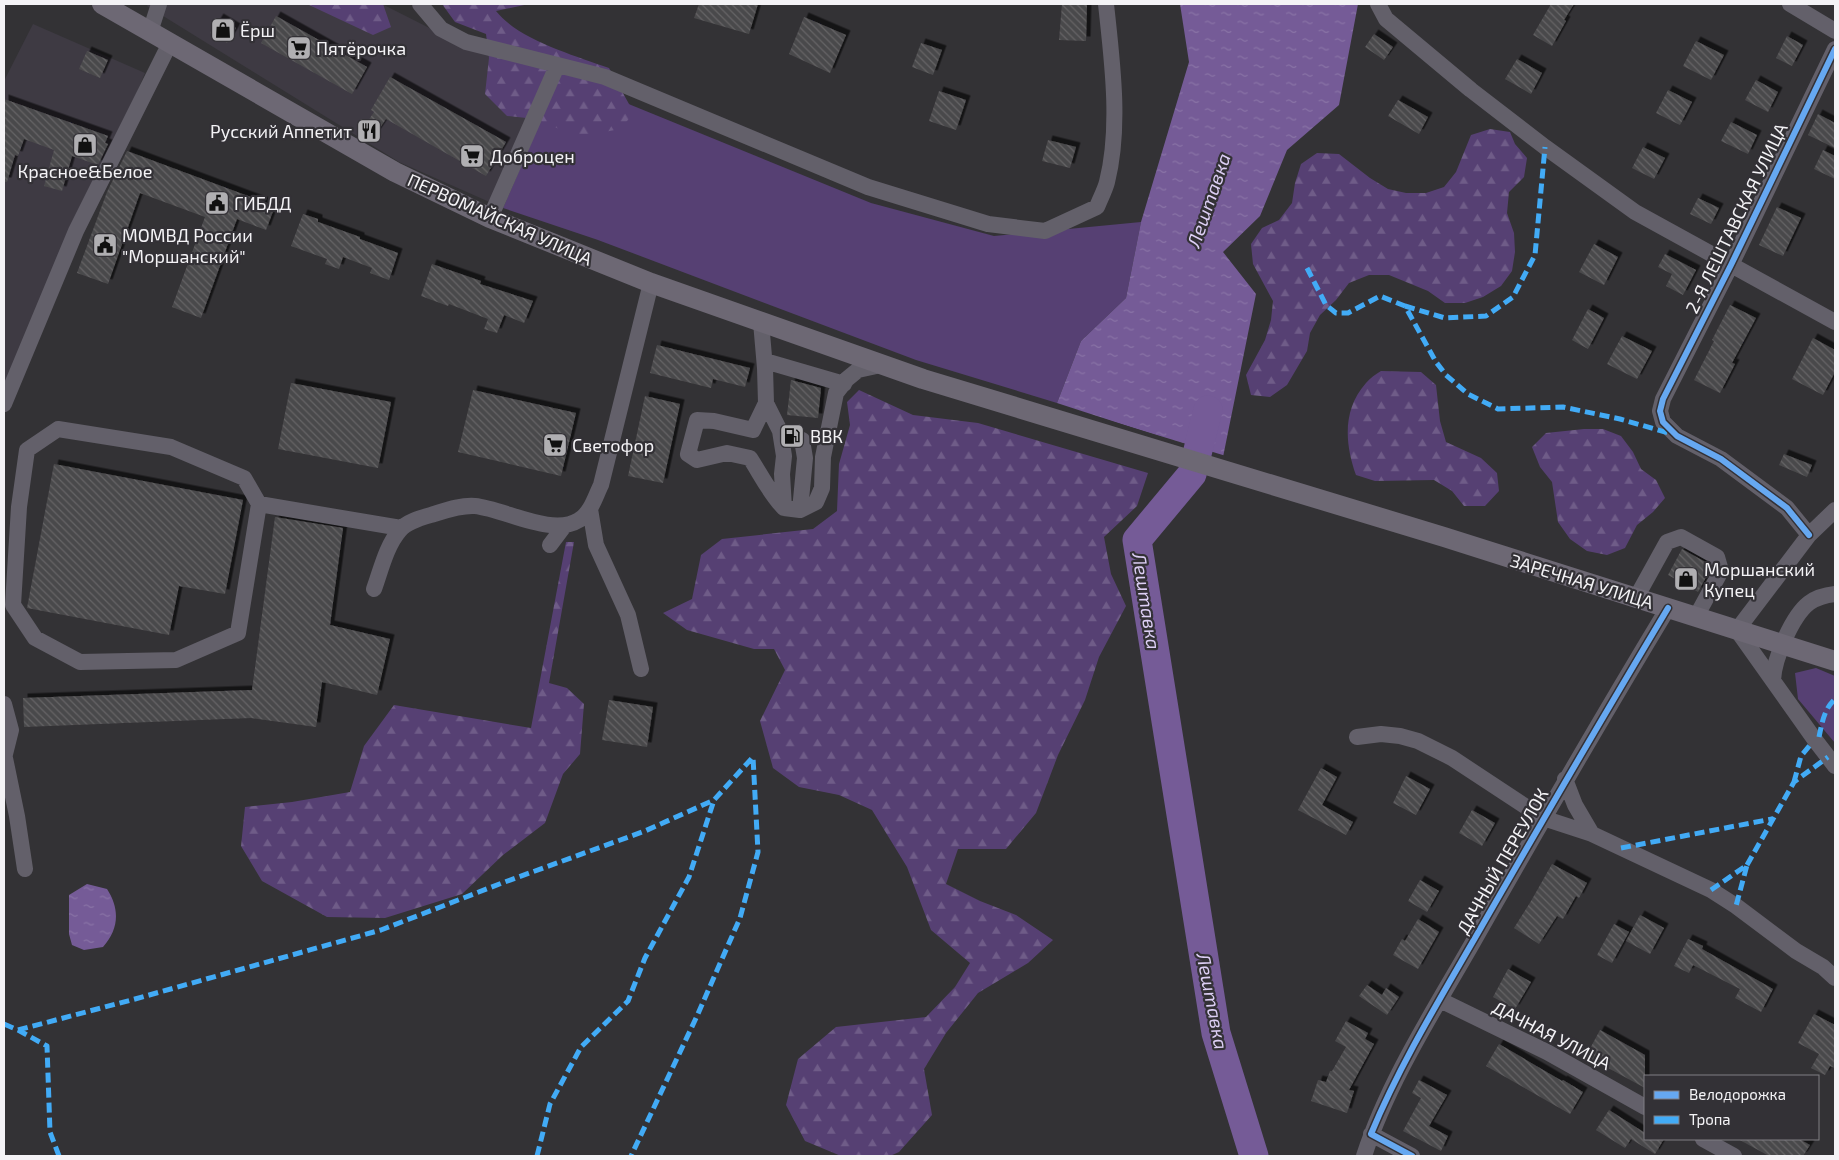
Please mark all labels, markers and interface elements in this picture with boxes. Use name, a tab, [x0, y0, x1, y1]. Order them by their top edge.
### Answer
shop icon: Ёрш	[210, 17, 236, 43]
place label: Ёрш	[240, 19, 275, 41]
supermarket icon: Пятёрочка	[286, 35, 312, 61]
place label: Пятёрочка	[316, 37, 406, 59]
restaurant icon: Русский Аппетит	[356, 118, 382, 144]
street label: 2-Я ЛЕШТАВСКАЯ УЛИЦА	[1680, 119, 1792, 317]
place label: Русский Аппетит	[210, 120, 352, 142]
shop icon: Красное&Белое	[72, 132, 98, 158]
supermarket icon: Доброцен	[459, 143, 485, 169]
place label: Доброцен	[490, 145, 575, 167]
water label: Лештавка	[1181, 150, 1235, 251]
place label: Красное&Белое	[17, 160, 153, 182]
street label: ПЕРВОМАЙСКАЯ УЛИЦА	[404, 168, 596, 270]
public building icon: ГИБДД	[204, 190, 230, 216]
place label: ГИБДД	[234, 192, 292, 214]
place label: МОМВД России "Моршанский"	[122, 224, 253, 267]
public building icon: МОМВД России "Моршанский"	[92, 232, 118, 258]
fuel station icon: ВВК	[779, 423, 805, 449]
place label: ВВК	[810, 425, 843, 447]
supermarket icon: Светофор	[542, 432, 568, 458]
place label: Светофор	[572, 434, 654, 456]
street label: ЗАРЕЧНАЯ УЛИЦА	[1508, 549, 1657, 613]
water label: Лештавка	[1128, 550, 1166, 651]
place label: Моршанский Купец	[1704, 558, 1815, 601]
shop icon: Моршанский Купец	[1673, 566, 1699, 592]
street label: ДАЧНЫЙ ПЕРЕУЛОК	[1451, 784, 1553, 938]
water label: Лештавка	[1192, 950, 1234, 1051]
street label: ДАЧНАЯ УЛИЦА	[1489, 996, 1615, 1075]
legend	[1644, 1075, 1819, 1140]
text: Велодорожка	[1689, 1085, 1786, 1103]
text: Тропа	[1689, 1110, 1731, 1128]

